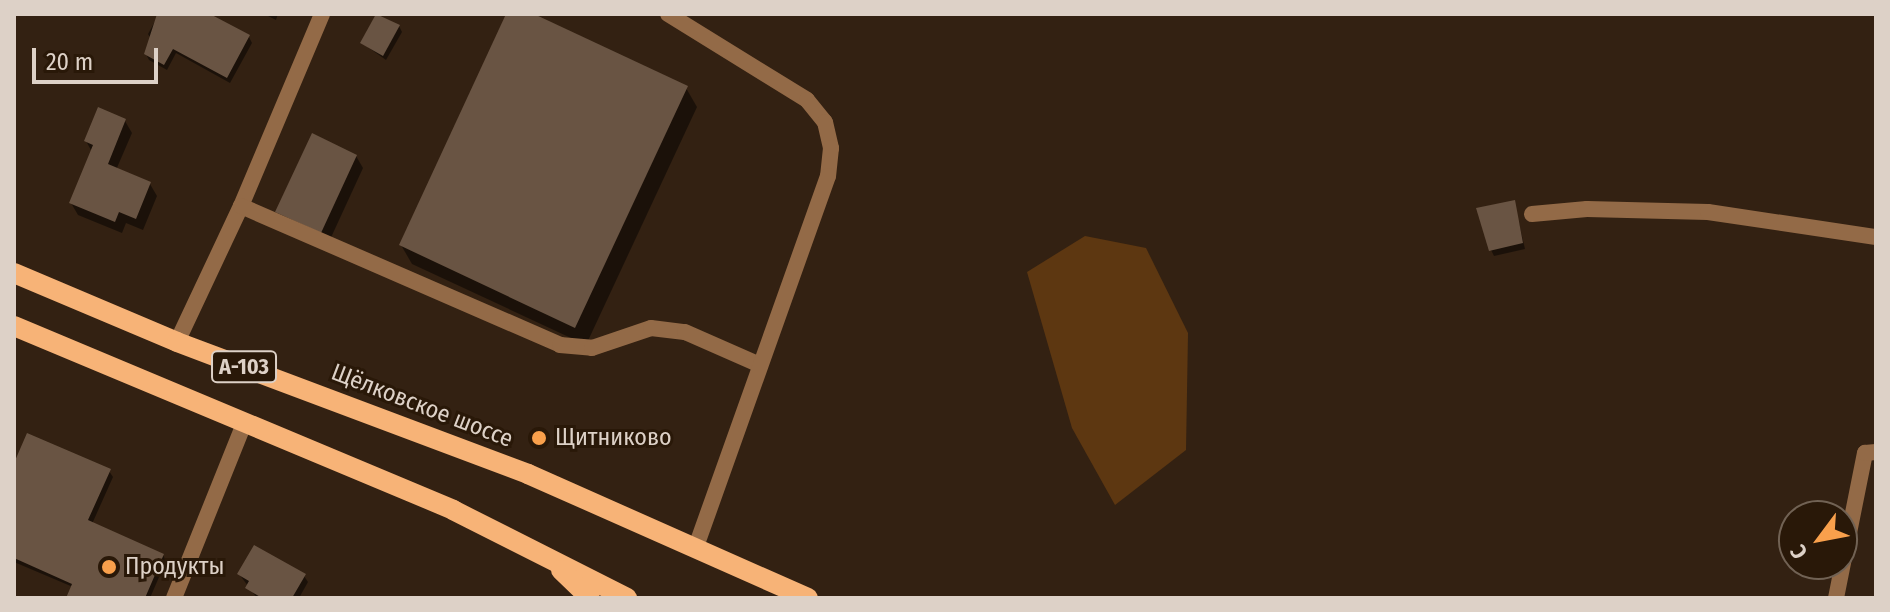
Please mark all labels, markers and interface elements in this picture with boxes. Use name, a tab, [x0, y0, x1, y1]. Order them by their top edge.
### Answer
scale bar	[36, 32, 162, 82]
text: 20 m	[46, 48, 93, 76]
road number: А-103	[210, 349, 278, 385]
street label: Щёлковское шоссе	[327, 358, 517, 454]
place label: Щитниково	[555, 424, 672, 452]
marker: Щитниково	[530, 429, 548, 447]
north arrow	[1778, 500, 1858, 580]
text: С	[1784, 540, 1813, 564]
place label: Продукты	[125, 553, 224, 581]
marker: Продукты	[100, 558, 118, 576]

